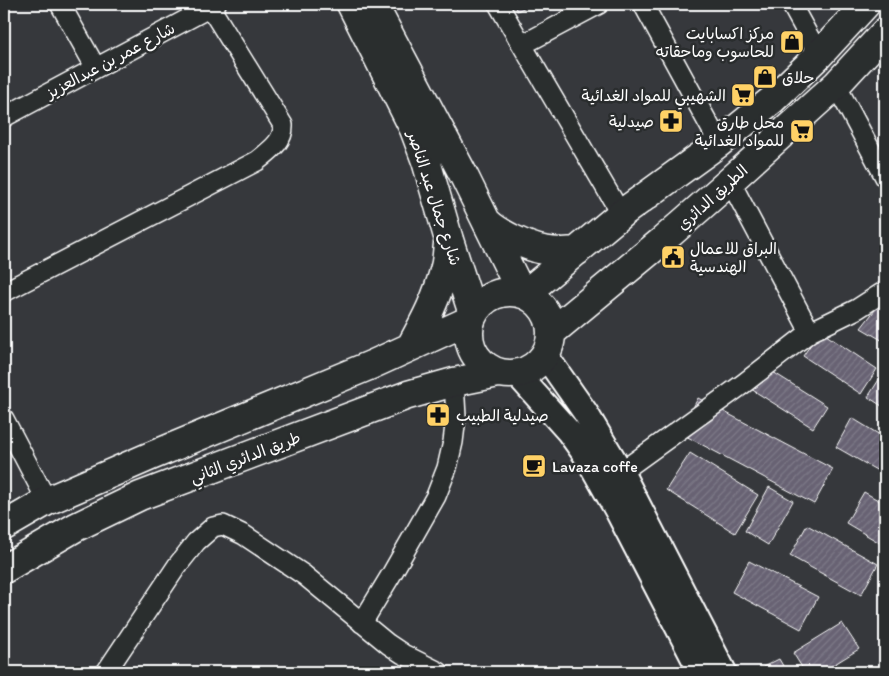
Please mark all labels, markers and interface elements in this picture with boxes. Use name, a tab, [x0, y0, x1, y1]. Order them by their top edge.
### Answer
street label: شارع عمر بن عبدالعزيز	[41, 18, 179, 105]
place label: مركز اكسابايت للحاسوب وماحقاته	[656, 24, 774, 62]
shop icon: مركز اكسابايت للحاسوب وماحقاته	[779, 29, 805, 55]
shop icon: حلاق	[752, 64, 778, 90]
place label: حلاق	[782, 68, 814, 87]
supermarket icon: الشهيبي للمواد الغدائية	[730, 82, 756, 108]
place label: الشهيبي للمواد الغدائية	[582, 86, 726, 110]
pharmacy icon: صيدلية	[658, 108, 684, 134]
place label: صيدلية	[609, 112, 654, 131]
place label: محل طارق للمواد الغدائية	[695, 113, 784, 151]
supermarket icon: محل طارق للمواد الغدائية	[789, 118, 815, 144]
street label: شارع جمال عبد الناصر	[401, 127, 465, 268]
street label: الطريق الدائري	[673, 161, 753, 236]
place label: البراق للاعمال الهندسية	[690, 239, 777, 276]
public building icon: البراق للاعمال الهندسية	[660, 244, 686, 270]
pharmacy icon: صيدلية الطبيب	[425, 402, 451, 428]
place label: صيدلية الطبيب	[456, 406, 549, 425]
street label: طريق الدائري الثاني	[187, 428, 305, 492]
cafe icon: Lavaza coffe	[521, 453, 547, 479]
place label: Lavaza coffe	[552, 457, 638, 476]

